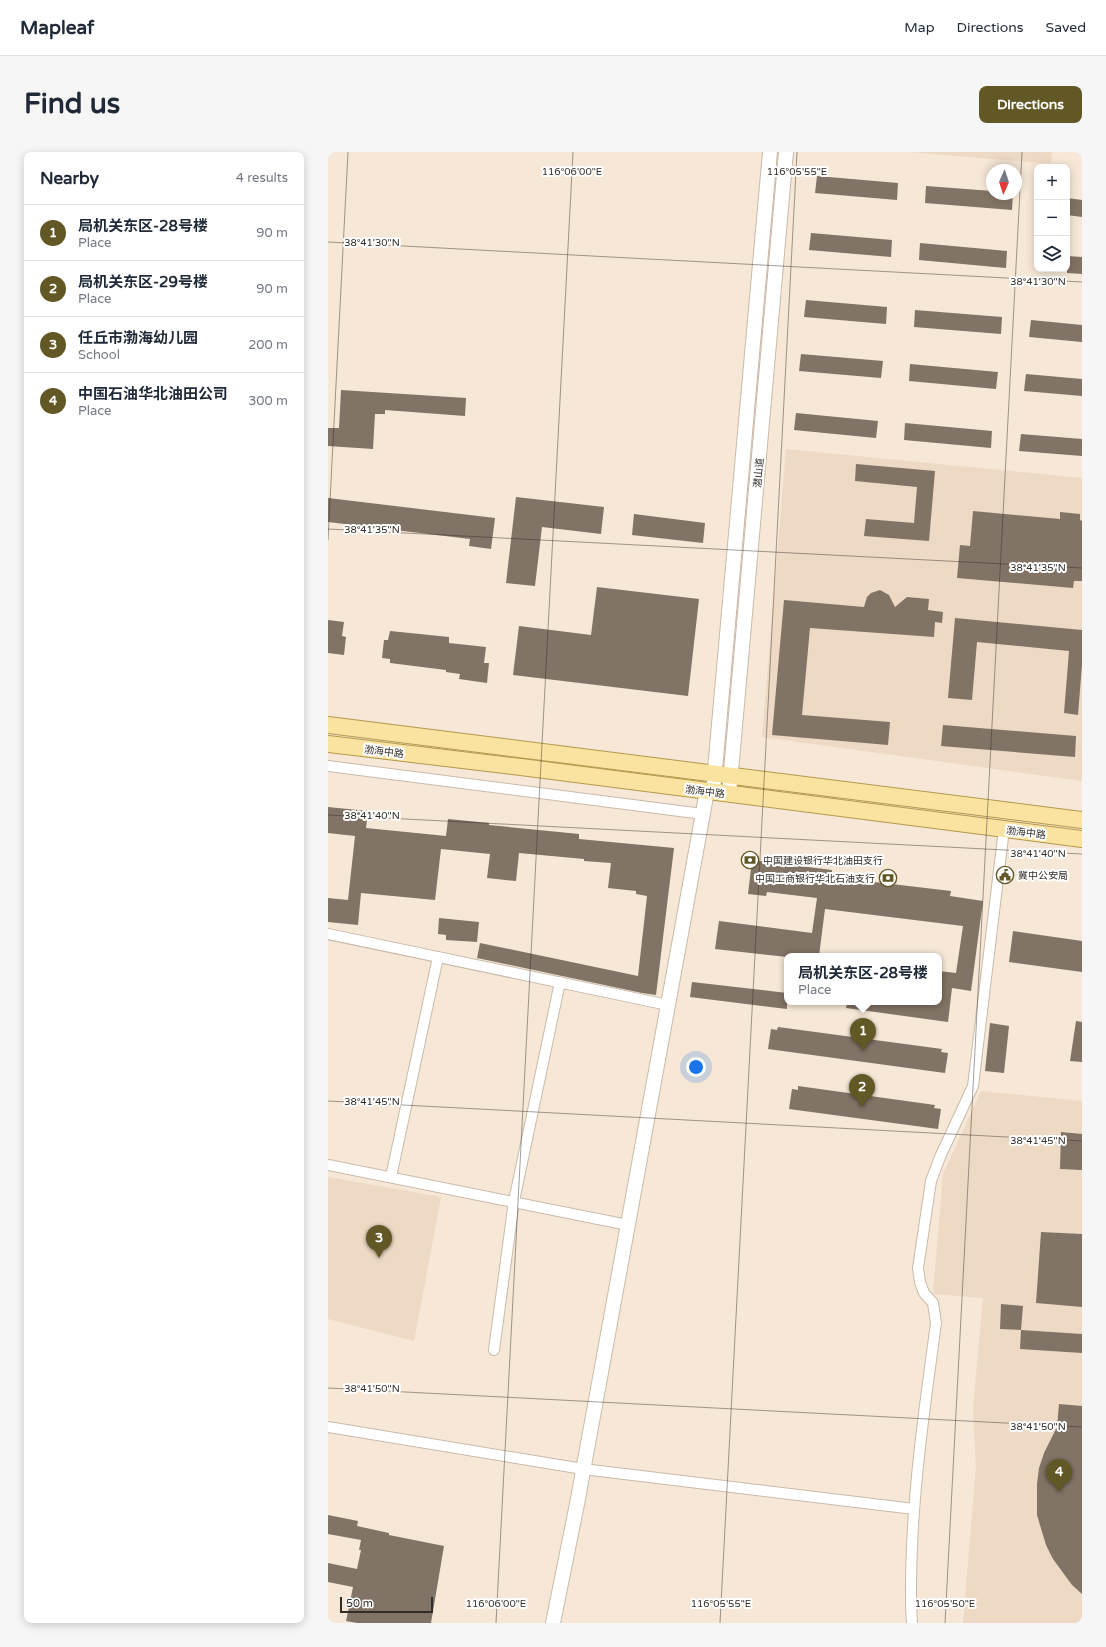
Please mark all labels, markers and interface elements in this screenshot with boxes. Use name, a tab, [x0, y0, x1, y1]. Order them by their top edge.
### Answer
text: Mapleaf	[20, 17, 94, 39]
text: Map	[904, 19, 935, 36]
text: Directions	[957, 19, 1024, 36]
text: Saved	[1046, 19, 1086, 36]
button: Directions	[979, 86, 1082, 123]
text: Find us	[24, 87, 120, 121]
north arrow	[986, 164, 1022, 200]
map controls	[1034, 164, 1070, 272]
button: +	[1034, 164, 1070, 200]
text: 116°06'00"E	[542, 166, 602, 178]
text: 116°05'55"E	[767, 166, 827, 178]
text: Nearby	[40, 168, 99, 189]
text: 4 results	[236, 170, 288, 186]
button: −	[1034, 200, 1070, 236]
text: 局机关东区-28号楼	[78, 217, 208, 235]
text: 1	[49, 225, 57, 241]
text: 90 m	[256, 225, 288, 241]
text: Place	[78, 235, 111, 251]
button: layers	[1034, 236, 1070, 272]
text: 38°41'30"N	[344, 237, 400, 249]
text: 局机关东区-29号楼	[78, 273, 208, 291]
text: 38°41'30"N	[1010, 276, 1066, 288]
text: 2	[49, 281, 57, 297]
text: 90 m	[256, 281, 288, 297]
text: Place	[78, 291, 111, 307]
text: 任丘市渤海幼儿园	[78, 329, 198, 347]
text: 3	[49, 337, 57, 353]
text: 200 m	[248, 337, 288, 353]
text: School	[78, 347, 120, 363]
text: 中国石油华北油田公司	[78, 385, 228, 403]
text: 4	[49, 393, 57, 409]
text: 300 m	[248, 393, 288, 409]
text: Place	[78, 403, 111, 419]
street label: 潜山道	[752, 458, 766, 489]
text: 38°41'35"N	[344, 524, 400, 536]
text: 38°41'35"N	[1010, 562, 1066, 574]
street label: 渤海中路	[363, 744, 404, 760]
street label: 渤海中路	[684, 784, 725, 800]
text: 38°41'40"N	[344, 810, 400, 822]
street label: 渤海中路	[1005, 825, 1046, 841]
text: 38°41'40"N	[1010, 848, 1066, 860]
bank icon: 中国建设银行华北油田支行	[740, 850, 760, 870]
place label: 中国建设银行华北油田支行	[763, 855, 883, 867]
public building icon: 冀中公安局	[995, 865, 1015, 885]
bank icon: 中国工商银行华北石油支行	[878, 868, 898, 888]
place label: 冀中公安局	[1018, 870, 1068, 882]
place label: 中国工商银行华北石油支行	[755, 873, 875, 885]
popup	[784, 953, 942, 1005]
text: 局机关东区-28号楼	[798, 964, 928, 982]
text: Place	[798, 982, 831, 998]
pin: 1	[850, 1018, 876, 1051]
your location	[686, 1057, 706, 1077]
pin: 2	[849, 1074, 875, 1107]
text: 38°41'45"N	[344, 1096, 400, 1108]
text: 38°41'45"N	[1010, 1135, 1066, 1147]
pin: 3	[366, 1225, 392, 1258]
text: 38°41'50"N	[344, 1383, 400, 1395]
text: 38°41'50"N	[1010, 1421, 1066, 1433]
pin: 4	[1046, 1459, 1072, 1492]
scale bar	[340, 1595, 433, 1614]
text: 50 m	[346, 1597, 373, 1610]
text: 116°06'00"E	[466, 1598, 526, 1610]
text: 116°05'55"E	[691, 1598, 751, 1610]
text: 116°05'50"E	[915, 1598, 975, 1610]

